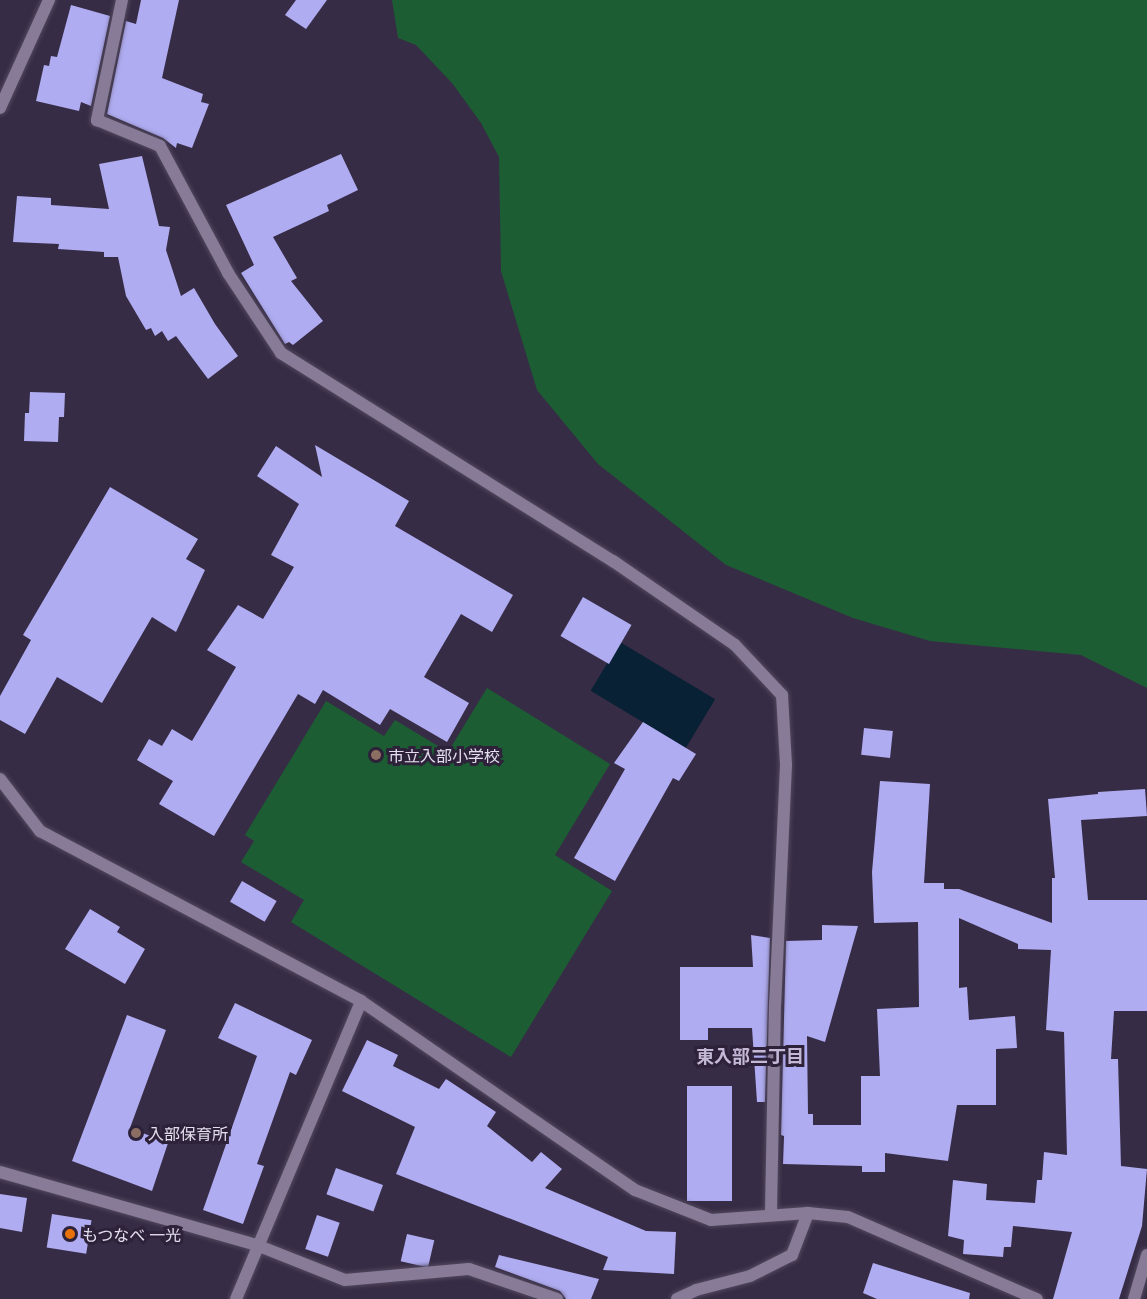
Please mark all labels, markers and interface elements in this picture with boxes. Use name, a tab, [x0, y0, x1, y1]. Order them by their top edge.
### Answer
place label: 市立入部小学校	[388, 745, 500, 765]
marker: 市立入部小学校	[369, 748, 383, 762]
district label: 東入部二丁目	[696, 1044, 804, 1066]
place label: 入部保育所	[148, 1123, 228, 1143]
marker: 入部保育所	[129, 1126, 143, 1140]
place label: もつなべ 一光	[82, 1224, 182, 1244]
marker: もつなべ 一光	[63, 1227, 77, 1241]

